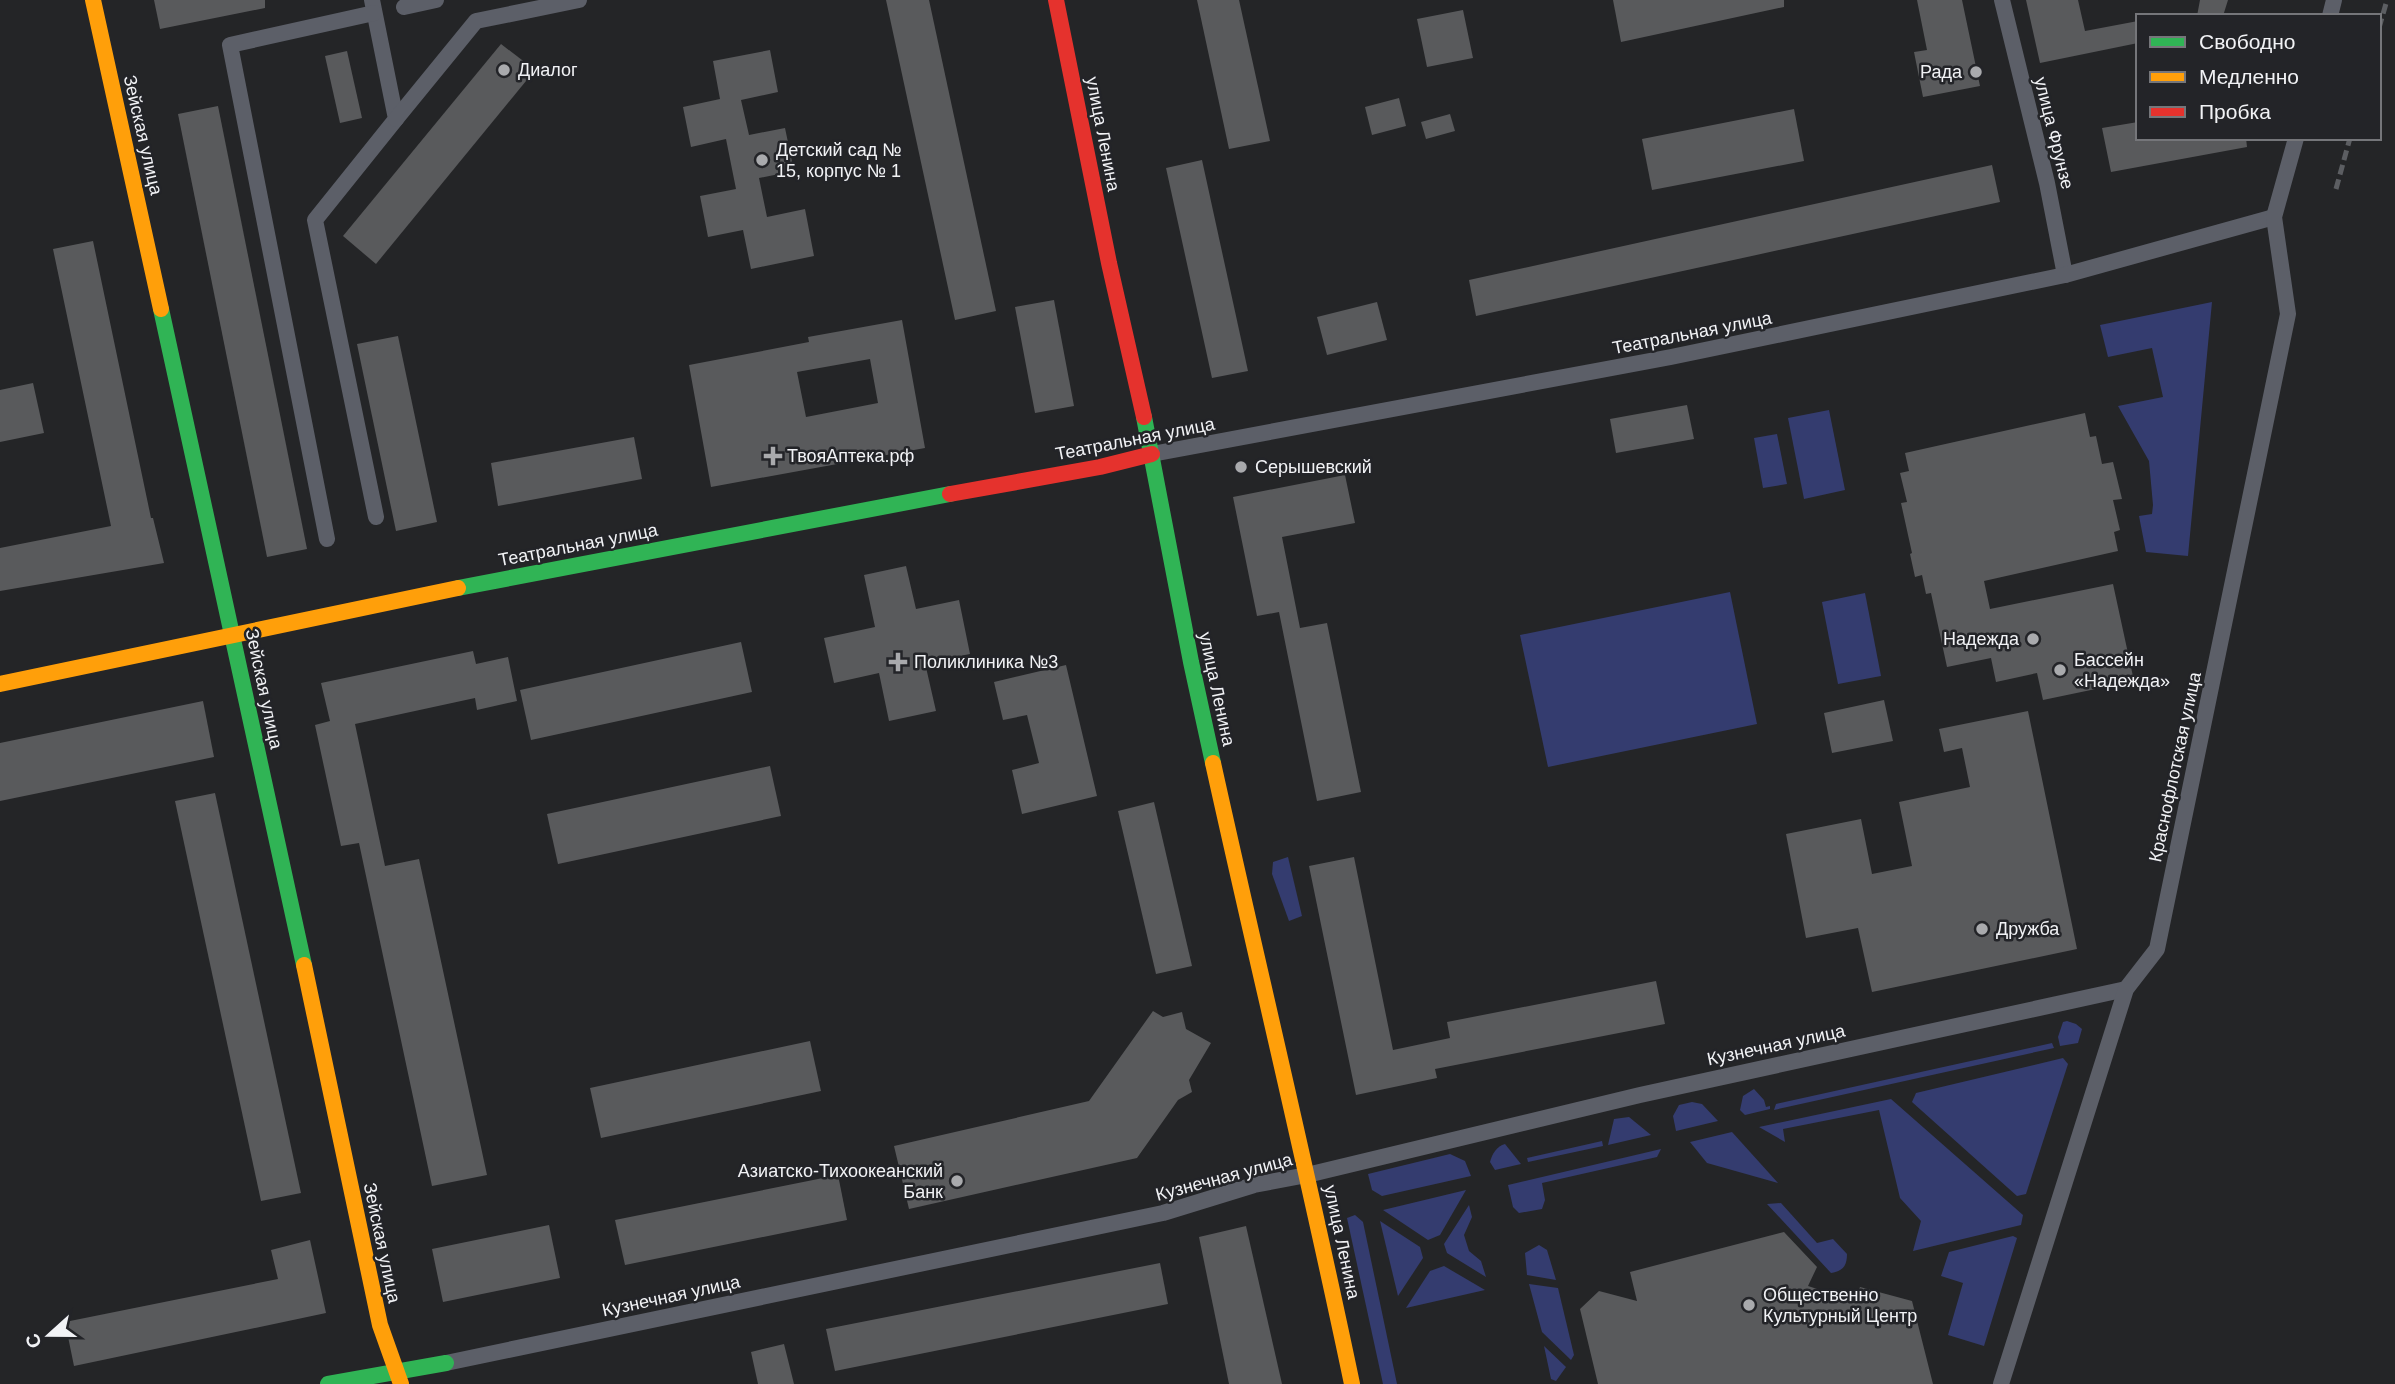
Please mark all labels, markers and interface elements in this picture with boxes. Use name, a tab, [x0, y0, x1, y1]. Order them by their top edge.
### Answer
legend	[2136, 14, 2381, 140]
text: Свободно	[2199, 30, 2296, 53]
place label: Диалог	[518, 60, 578, 80]
marker: Диалог	[496, 62, 512, 78]
place label: Рада	[1920, 62, 1963, 82]
marker: Рада	[1968, 64, 1984, 80]
text: Медленно	[2199, 65, 2299, 88]
street label: Зейская улица	[119, 73, 167, 198]
street label: улица Ленина	[1082, 75, 1124, 194]
street label: улица Фрунзе	[2030, 75, 2078, 191]
text: Пробка	[2199, 100, 2271, 123]
place label: Детский сад № 15, корпус № 1	[776, 140, 901, 181]
marker: Детский сад № 15, корпус № 1	[754, 152, 770, 168]
street label: Театральная улица	[1611, 308, 1774, 358]
street label: Театральная улица	[1054, 414, 1217, 464]
place label: ТвояАптека.рф	[787, 446, 914, 466]
marker: ТвояАптека.рф	[765, 448, 781, 464]
place label: Серышевский	[1255, 457, 1372, 477]
marker: Серышевский	[1233, 459, 1249, 475]
street label: Театральная улица	[497, 520, 660, 570]
street label: Зейская улица	[241, 627, 287, 752]
place label: Надежда	[1943, 629, 2020, 649]
street label: улица Ленина	[1195, 630, 1239, 749]
marker: Надежда	[2025, 631, 2041, 647]
place label: Бассейн «Надежда»	[2074, 650, 2170, 691]
marker: Поликлиника №3	[888, 652, 908, 672]
place label: Поликлиника №3	[914, 652, 1058, 672]
marker: Бассейн «Надежда»	[2052, 662, 2068, 678]
street label: Краснофлотская улица	[2145, 669, 2205, 864]
place label: Дружба	[1996, 919, 2060, 939]
marker: Дружба	[1974, 921, 1990, 937]
street label: Кузнечная улица	[1705, 1020, 1848, 1069]
street label: Кузнечная улица	[1153, 1149, 1295, 1205]
place label: Азиатско-Тихоокеанский Банк	[738, 1161, 943, 1202]
marker: Азиатско-Тихоокеанский Банк	[949, 1173, 965, 1189]
street label: Зейская улица	[359, 1181, 405, 1306]
street label: улица Ленина	[1320, 1183, 1364, 1302]
street label: Кузнечная улица	[600, 1271, 743, 1320]
place label: Общественно Культурный Центр	[1763, 1285, 1917, 1326]
marker: Общественно Культурный Центр	[1741, 1297, 1757, 1313]
north arrow	[14, 1300, 84, 1370]
text: С	[21, 1330, 46, 1351]

